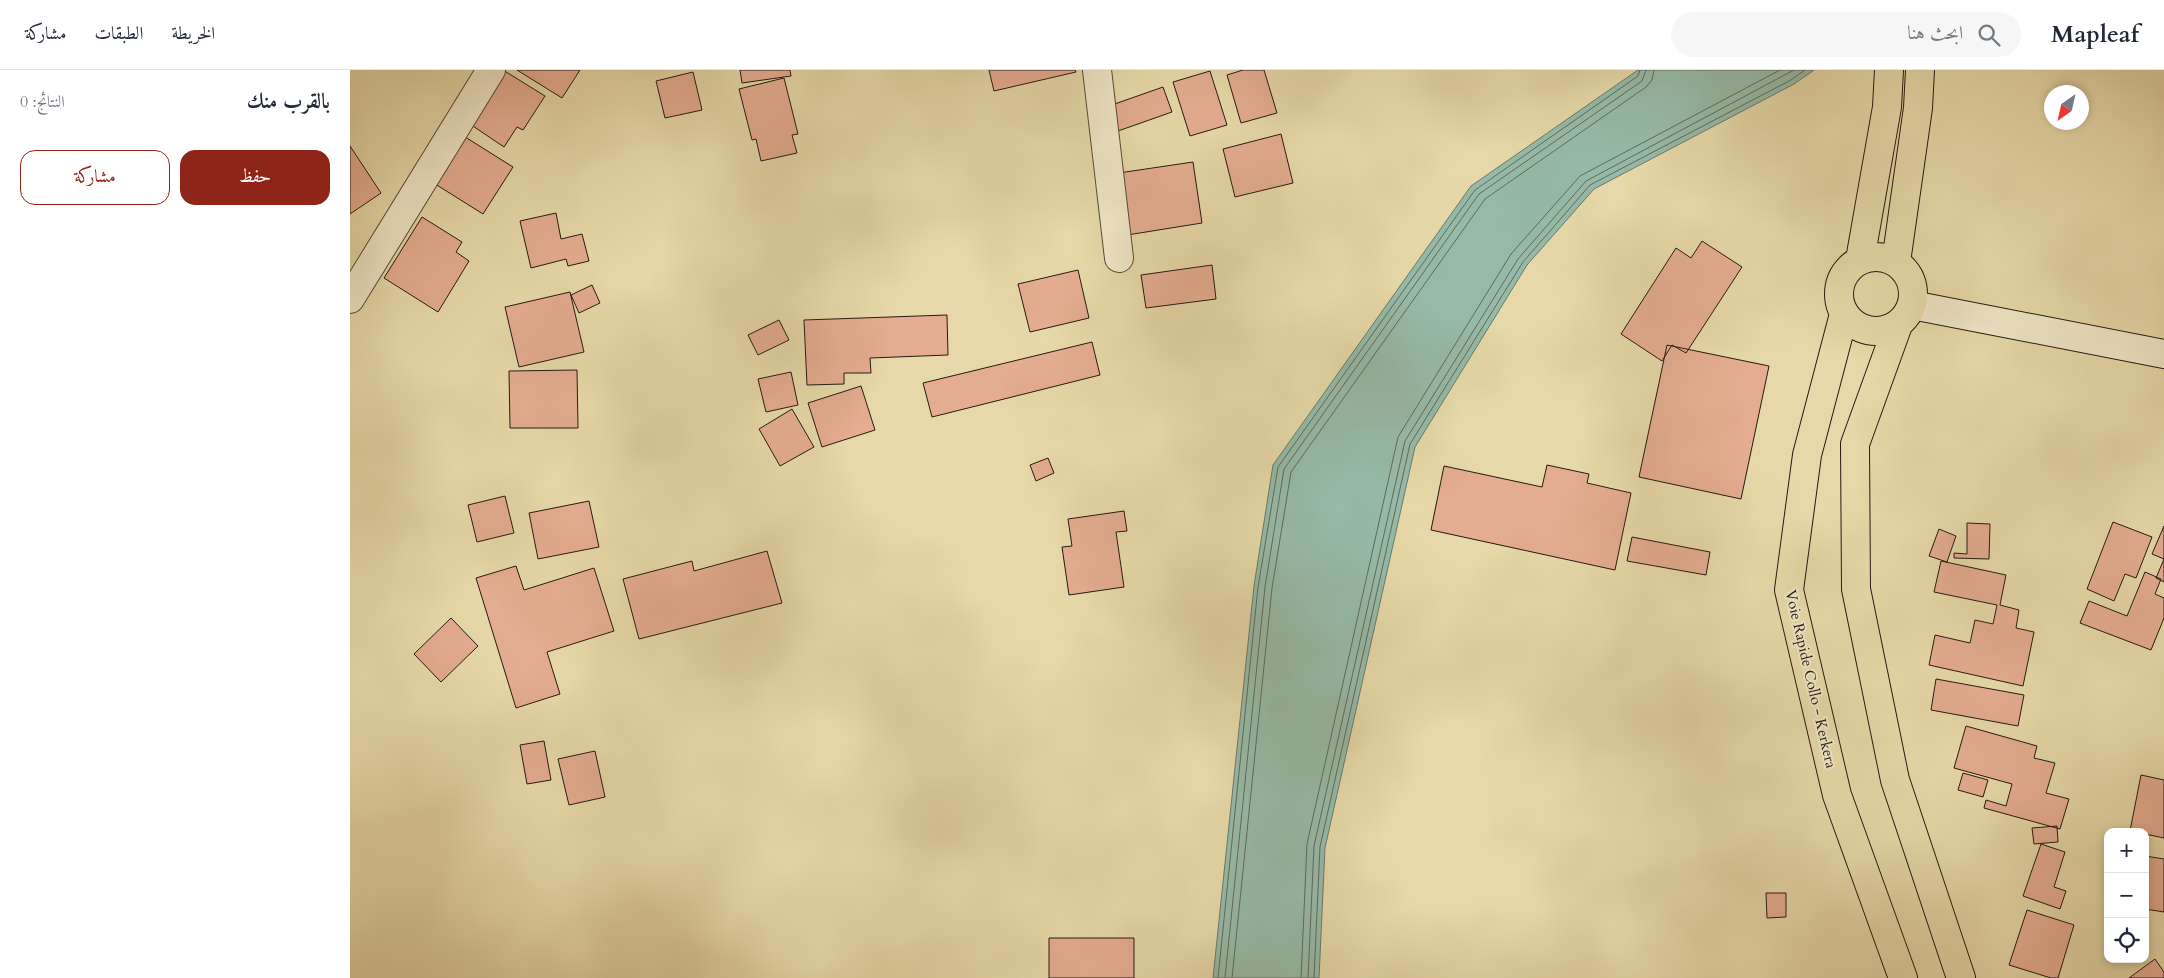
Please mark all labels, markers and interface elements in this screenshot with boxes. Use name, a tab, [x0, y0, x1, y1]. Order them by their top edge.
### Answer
search box	[1671, 12, 2021, 57]
text: Mapleaf	[2051, 18, 2139, 51]
text: ابحث هنا	[1907, 20, 1963, 46]
text: مشاركة	[25, 21, 66, 46]
text: الطبقات	[94, 21, 143, 46]
text: الخريطة	[171, 21, 215, 46]
icon: search	[1975, 21, 2003, 49]
north arrow	[2044, 85, 2089, 130]
text: بالقرب منك	[247, 87, 330, 116]
text: النتائج: 0	[20, 91, 65, 113]
button: مشاركة	[20, 150, 170, 205]
button: حفظ	[180, 150, 330, 205]
street label: Voie Rapide Collo - Kerkera	[1781, 588, 1841, 771]
map controls	[2104, 828, 2149, 963]
button: +	[2104, 828, 2149, 873]
button: −	[2104, 873, 2149, 918]
button: locate	[2104, 918, 2149, 963]

